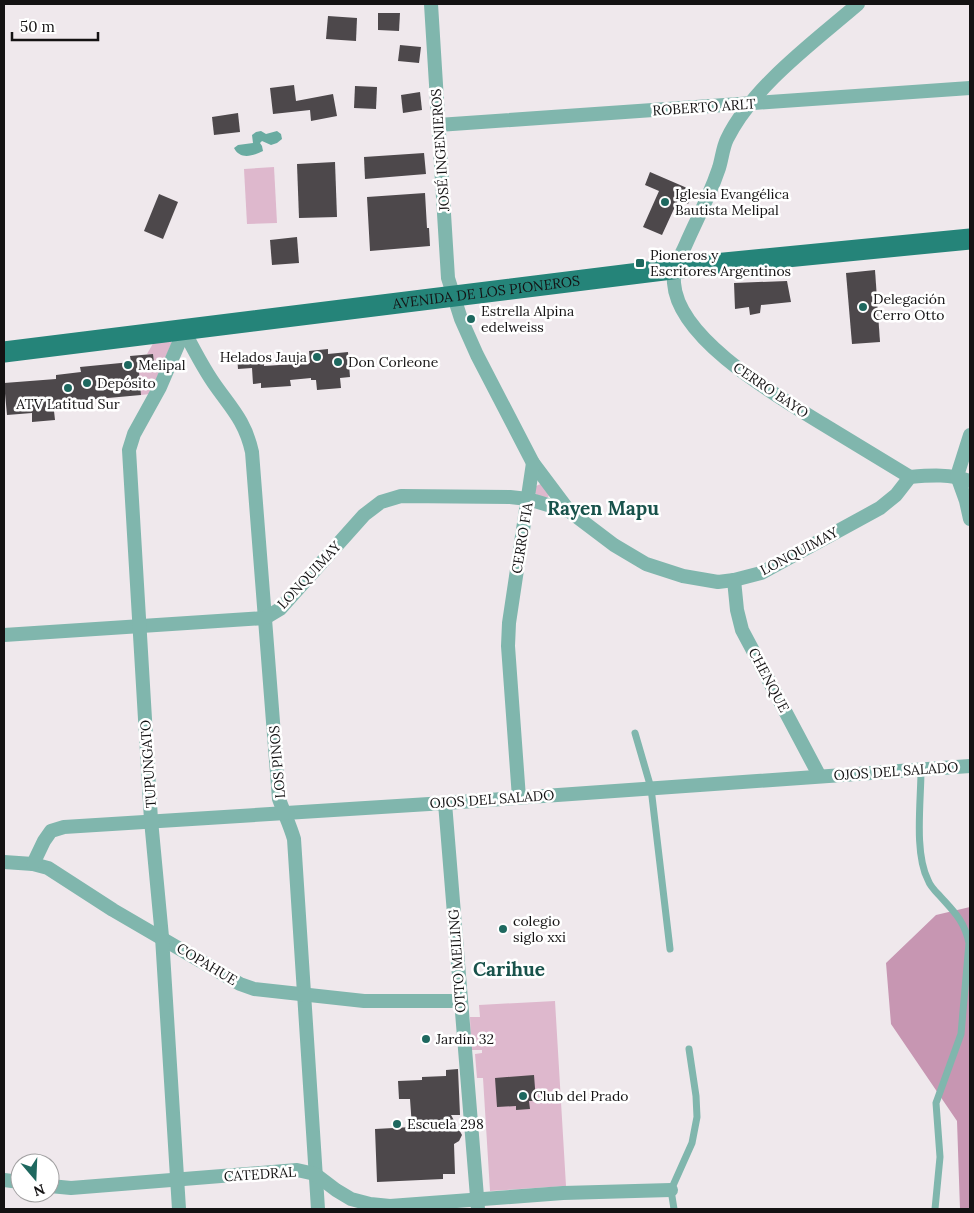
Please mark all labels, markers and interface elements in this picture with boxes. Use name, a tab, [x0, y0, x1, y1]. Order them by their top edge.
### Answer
scale bar	[12, 10, 99, 42]
text: 50 m	[20, 17, 55, 36]
street label: JOSÉ INGENIEROS	[427, 88, 453, 213]
street label: ROBERTO ARLT	[652, 94, 756, 120]
place label: Iglesia Evangélica Bautista Melipal	[675, 185, 789, 219]
marker: Iglesia Evangélica Bautista Melipal	[659, 196, 671, 208]
place label: Pioneros y Escritores Argentinos	[650, 246, 791, 280]
marker: Pioneros y Escritores Argentinos	[634, 257, 646, 269]
street label: AVENIDA DE LOS PIONEROS	[391, 271, 581, 313]
place label: Delegación Cerro Otto	[873, 290, 946, 324]
marker: Delegación Cerro Otto	[857, 301, 869, 313]
place label: Estrella Alpina edelweiss	[481, 302, 574, 336]
marker: Estrella Alpina edelweiss	[465, 313, 477, 325]
place label: Helados Jauja	[220, 348, 307, 366]
marker: Helados Jauja	[311, 351, 323, 363]
place label: Don Corleone	[348, 353, 439, 371]
place label: Melipal	[138, 356, 186, 374]
marker: Don Corleone	[332, 356, 344, 368]
street label: CERRO BAYO	[730, 358, 812, 422]
marker: Melipal	[122, 359, 134, 371]
place label: Depósito	[97, 374, 156, 392]
marker: Depósito	[81, 377, 93, 389]
marker: ATV Latitud Sur	[62, 382, 74, 394]
place label: ATV Latitud Sur	[15, 395, 120, 413]
district label: Rayen Mapu	[547, 496, 659, 520]
street label: CERRO FIA	[507, 501, 537, 575]
street label: LONQUIMAY	[757, 522, 842, 579]
street label: LONQUIMAY	[273, 537, 346, 612]
street label: CHENQUE	[745, 645, 794, 716]
street label: TUPUNGATO	[136, 719, 160, 809]
street label: LOS PINOS	[265, 725, 289, 799]
street label: OJOS DEL SALADO	[833, 758, 959, 784]
street label: OJOS DEL SALADO	[429, 786, 555, 812]
street label: OTTO MEILING	[444, 908, 470, 1013]
place label: colegio siglo xxi	[513, 912, 566, 946]
marker: colegio siglo xxi	[497, 923, 509, 935]
street label: COPAHUE	[173, 939, 241, 989]
district label: Carihue	[473, 957, 545, 981]
place label: Jardín 32	[435, 1030, 494, 1048]
marker: Jardín 32	[420, 1033, 432, 1045]
place label: Club del Prado	[533, 1087, 628, 1105]
marker: Club del Prado	[517, 1090, 529, 1102]
place label: Escuela 298	[407, 1115, 484, 1133]
marker: Escuela 298	[391, 1118, 403, 1130]
north arrow	[10, 1153, 60, 1203]
street label: CATEDRAL	[223, 1162, 297, 1186]
text: N	[31, 1180, 47, 1201]

